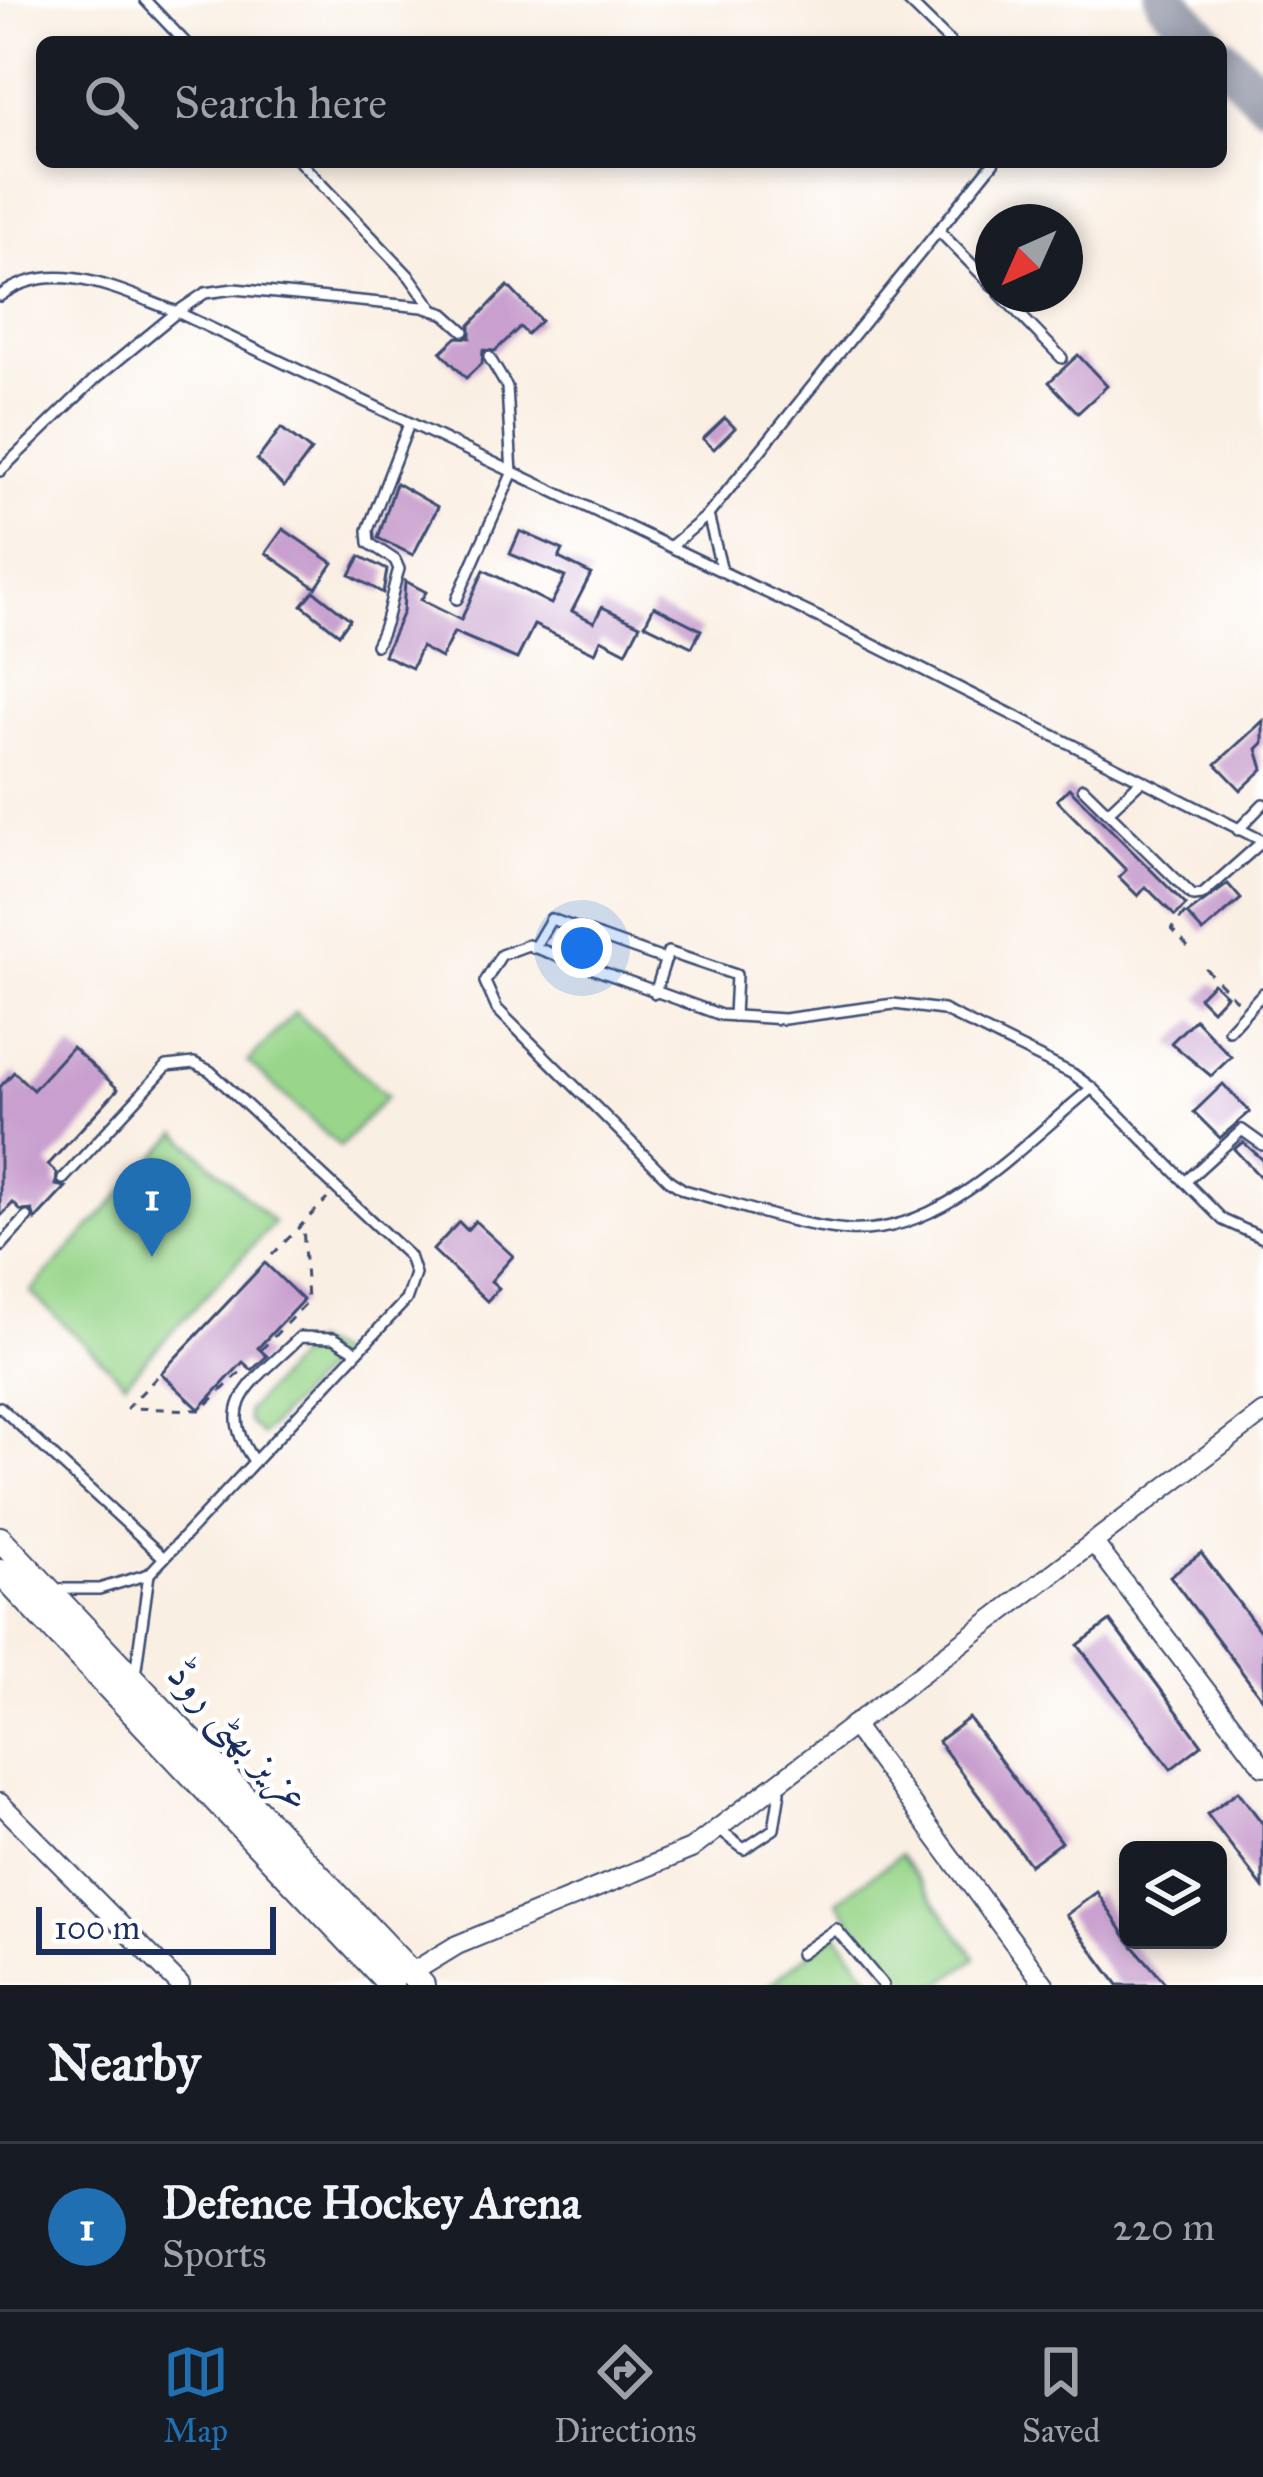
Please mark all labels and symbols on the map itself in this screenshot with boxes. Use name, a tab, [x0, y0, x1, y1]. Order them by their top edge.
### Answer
north arrow	[975, 204, 1083, 312]
your location	[552, 918, 612, 978]
pin: 1	[113, 1158, 191, 1257]
street label: عزیز بھٹی روڈ	[154, 1648, 323, 1824]
scale bar	[36, 1901, 276, 1954]

